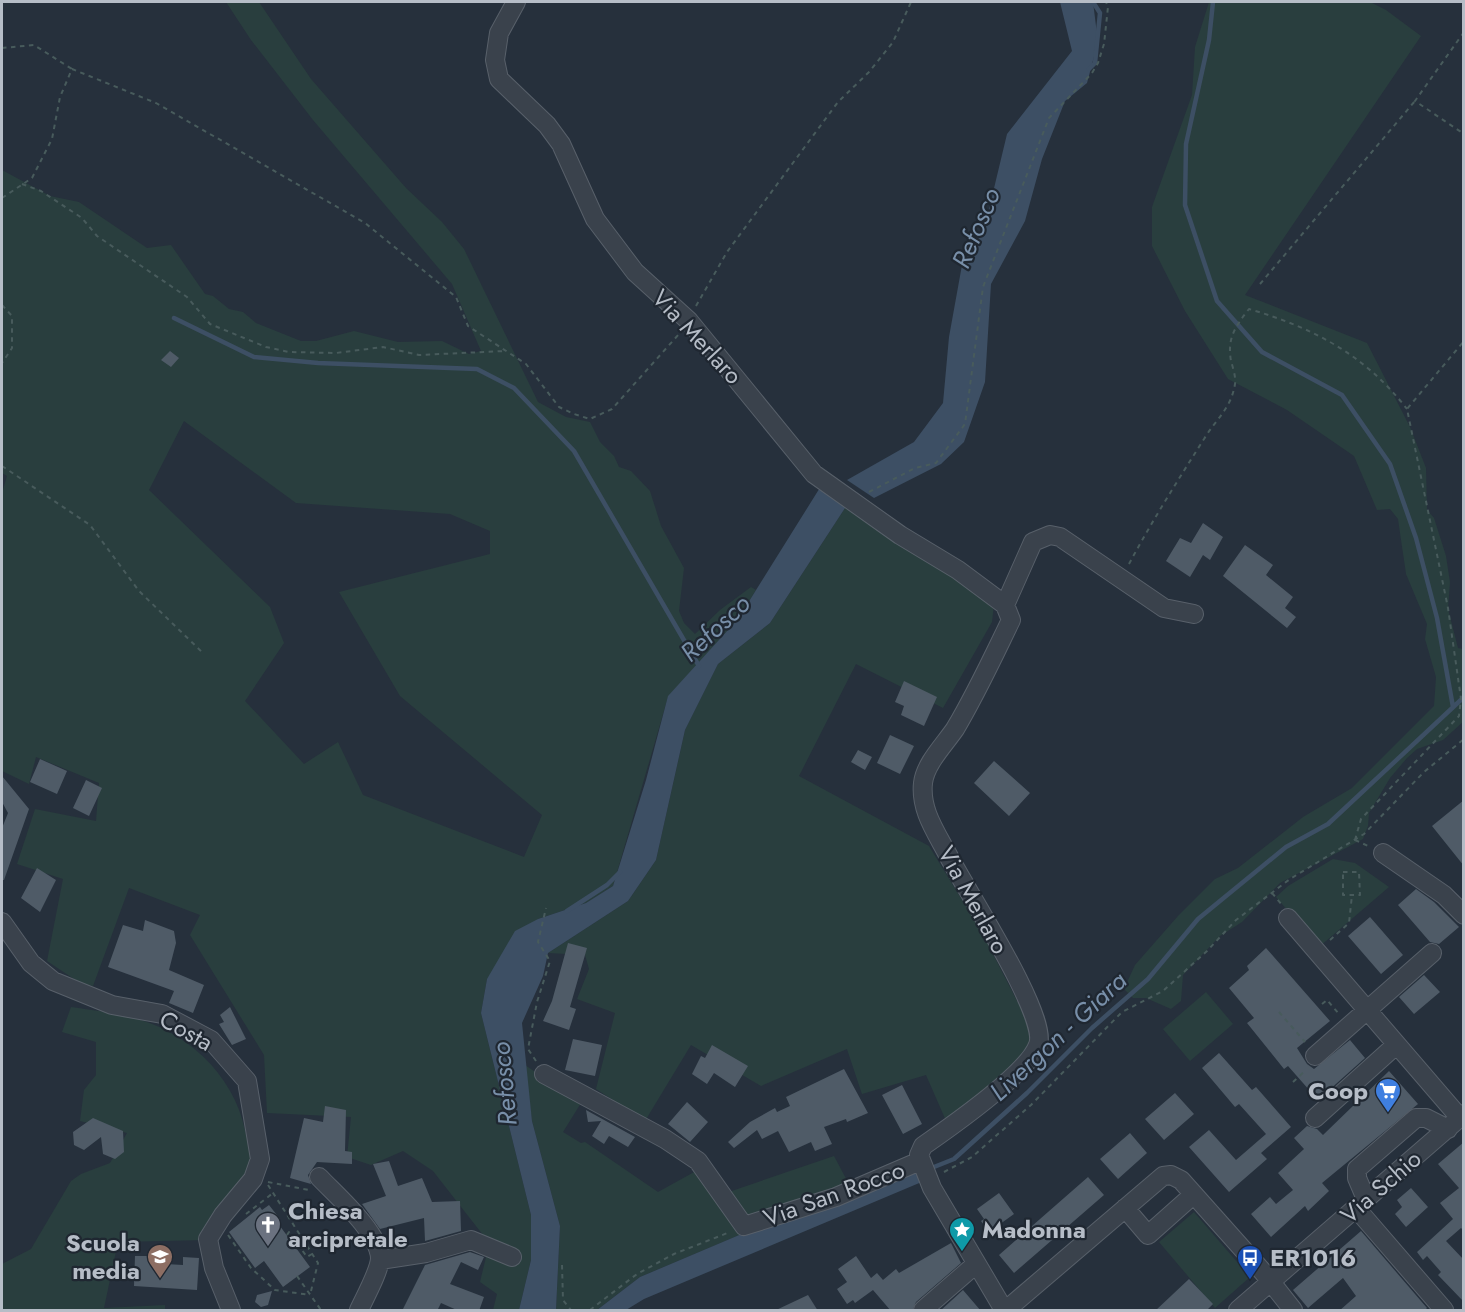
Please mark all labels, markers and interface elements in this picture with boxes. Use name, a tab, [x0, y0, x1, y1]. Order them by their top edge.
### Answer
water label: Refosco	[942, 182, 1010, 274]
street label: Via Merlaro	[644, 281, 751, 392]
water label: Refosco	[671, 585, 759, 671]
street label: Via Merlaro	[929, 839, 1018, 960]
water label: Livergon - Giara	[981, 962, 1136, 1110]
street label: Costa	[153, 1002, 219, 1060]
water label: Refosco	[481, 1040, 527, 1128]
place label: Coop	[1308, 1073, 1368, 1108]
supermarket icon: Coop	[1373, 1076, 1403, 1114]
street label: Via Schio	[1332, 1141, 1429, 1232]
street label: Via San Rocco	[758, 1152, 909, 1235]
place label: Chiesa arcipretale	[288, 1193, 408, 1256]
church icon: Chiesa arcipretale	[253, 1210, 283, 1248]
place label: Madonna	[982, 1212, 1086, 1247]
place icon: Madonna	[947, 1215, 977, 1253]
place label: Scuola media	[66, 1225, 140, 1288]
place label: ER1016	[1270, 1240, 1356, 1275]
school or university icon: Scuola media	[145, 1242, 175, 1280]
bus stop icon: ER1016	[1235, 1243, 1265, 1281]

